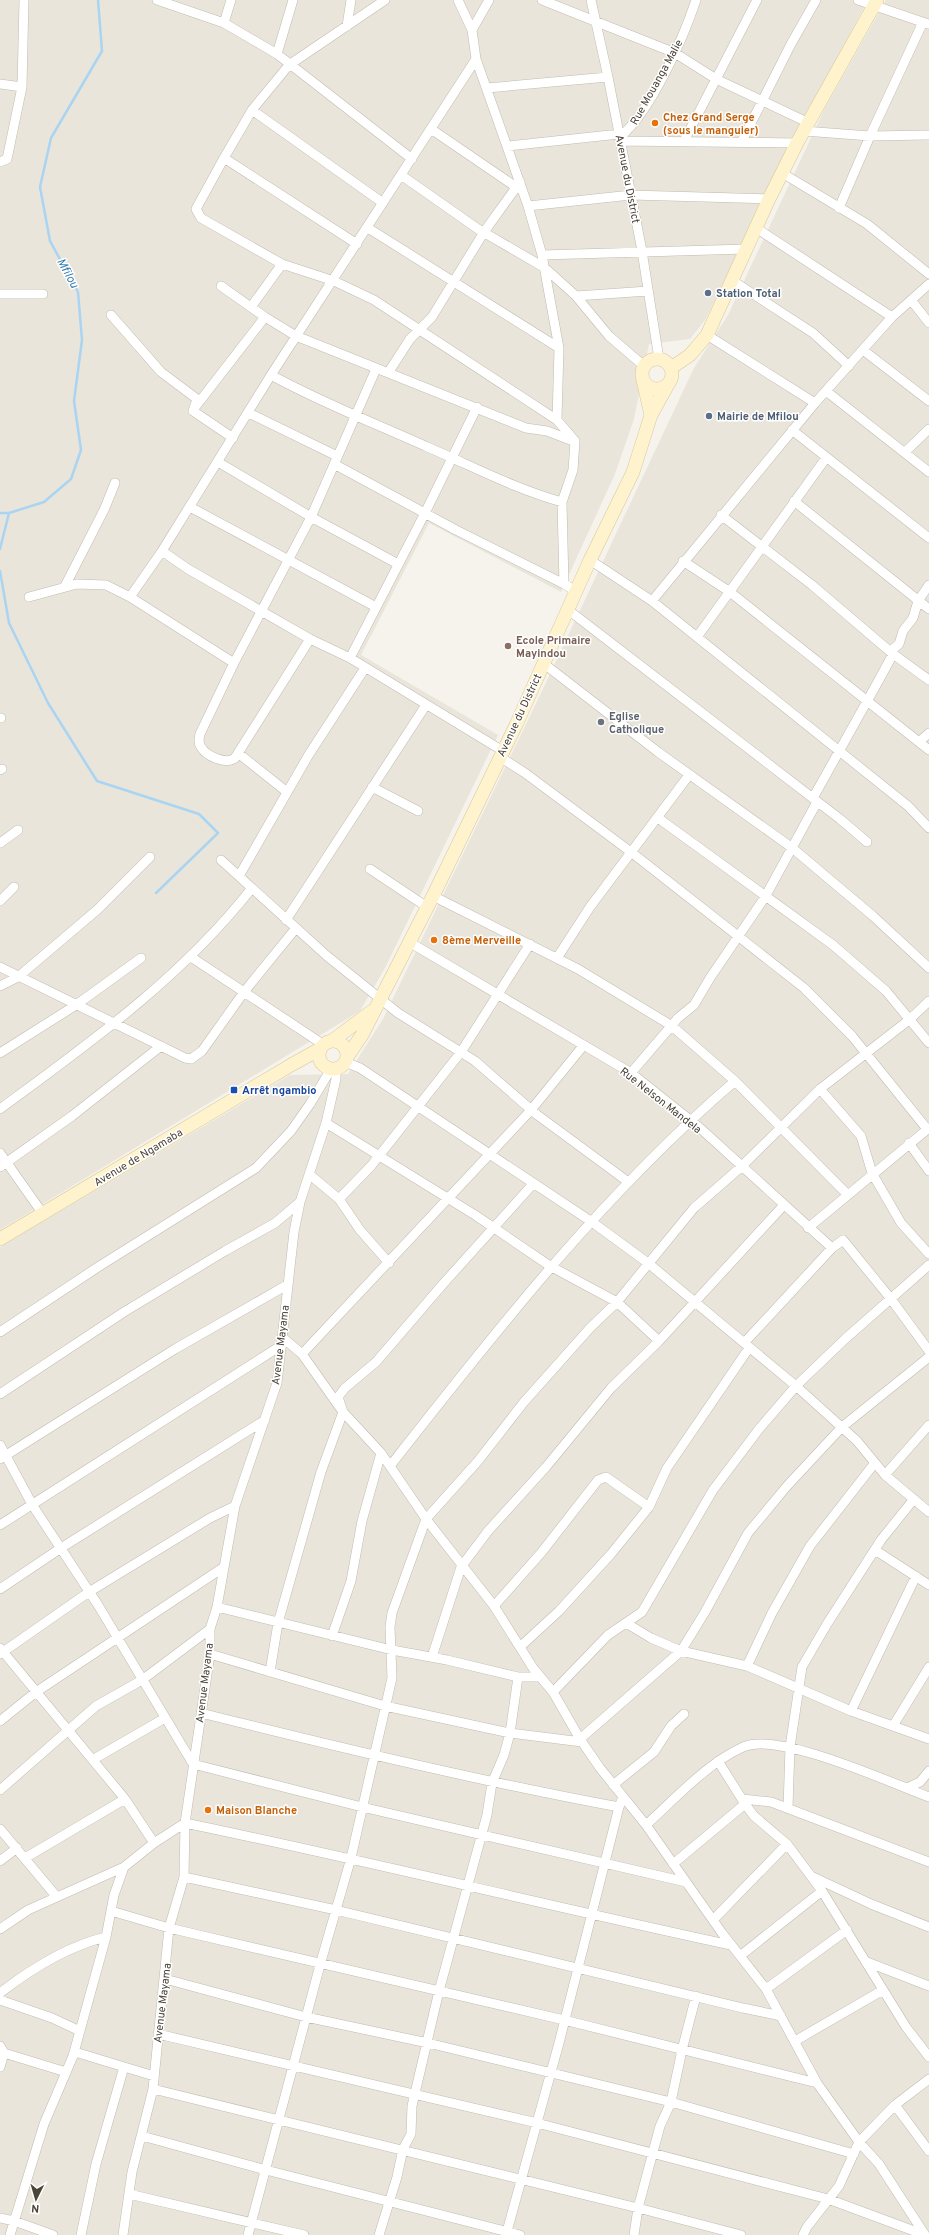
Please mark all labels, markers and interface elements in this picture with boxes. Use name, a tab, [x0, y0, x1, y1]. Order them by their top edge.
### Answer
street label: Rue Mouanga Malie	[628, 37, 686, 128]
place label: Chez Grand Serge (sous le manguier)	[663, 111, 759, 138]
marker: Chez Grand Serge (sous le manguier)	[650, 118, 660, 128]
street label: Avenue du District	[612, 134, 642, 225]
water label: Mfilou	[52, 256, 82, 292]
place label: Station Total	[716, 287, 781, 301]
marker: Station Total	[703, 288, 713, 298]
place label: Mairie de Mfilou	[717, 410, 799, 424]
marker: Mairie de Mfilou	[704, 411, 714, 421]
place label: Ecole Primaire Mayindou	[516, 634, 591, 661]
marker: Ecole Primaire Mayindou	[503, 641, 513, 651]
street label: Avenue du District	[495, 672, 545, 759]
place label: Eglise Catholique	[609, 710, 664, 737]
marker: Eglise Catholique	[596, 717, 606, 727]
place label: 8ème Merveille	[442, 934, 521, 948]
marker: 8ème Merveille	[429, 935, 439, 945]
street label: Rue Nelson Mandela	[617, 1065, 704, 1137]
place label: Arrêt ngambio	[242, 1084, 317, 1098]
marker: Arrêt ngambio	[229, 1085, 239, 1095]
street label: Avenue de Ngamaba	[91, 1126, 186, 1190]
street label: Avenue Mayama	[269, 1304, 293, 1386]
street label: Avenue Mayama	[193, 1642, 217, 1724]
place label: Maison Blanche	[216, 1804, 297, 1818]
marker: Maison Blanche	[203, 1805, 213, 1815]
street label: Avenue Mayama	[151, 1962, 175, 2044]
north arrow	[16, 2179, 56, 2219]
text: N	[31, 2201, 40, 2215]

